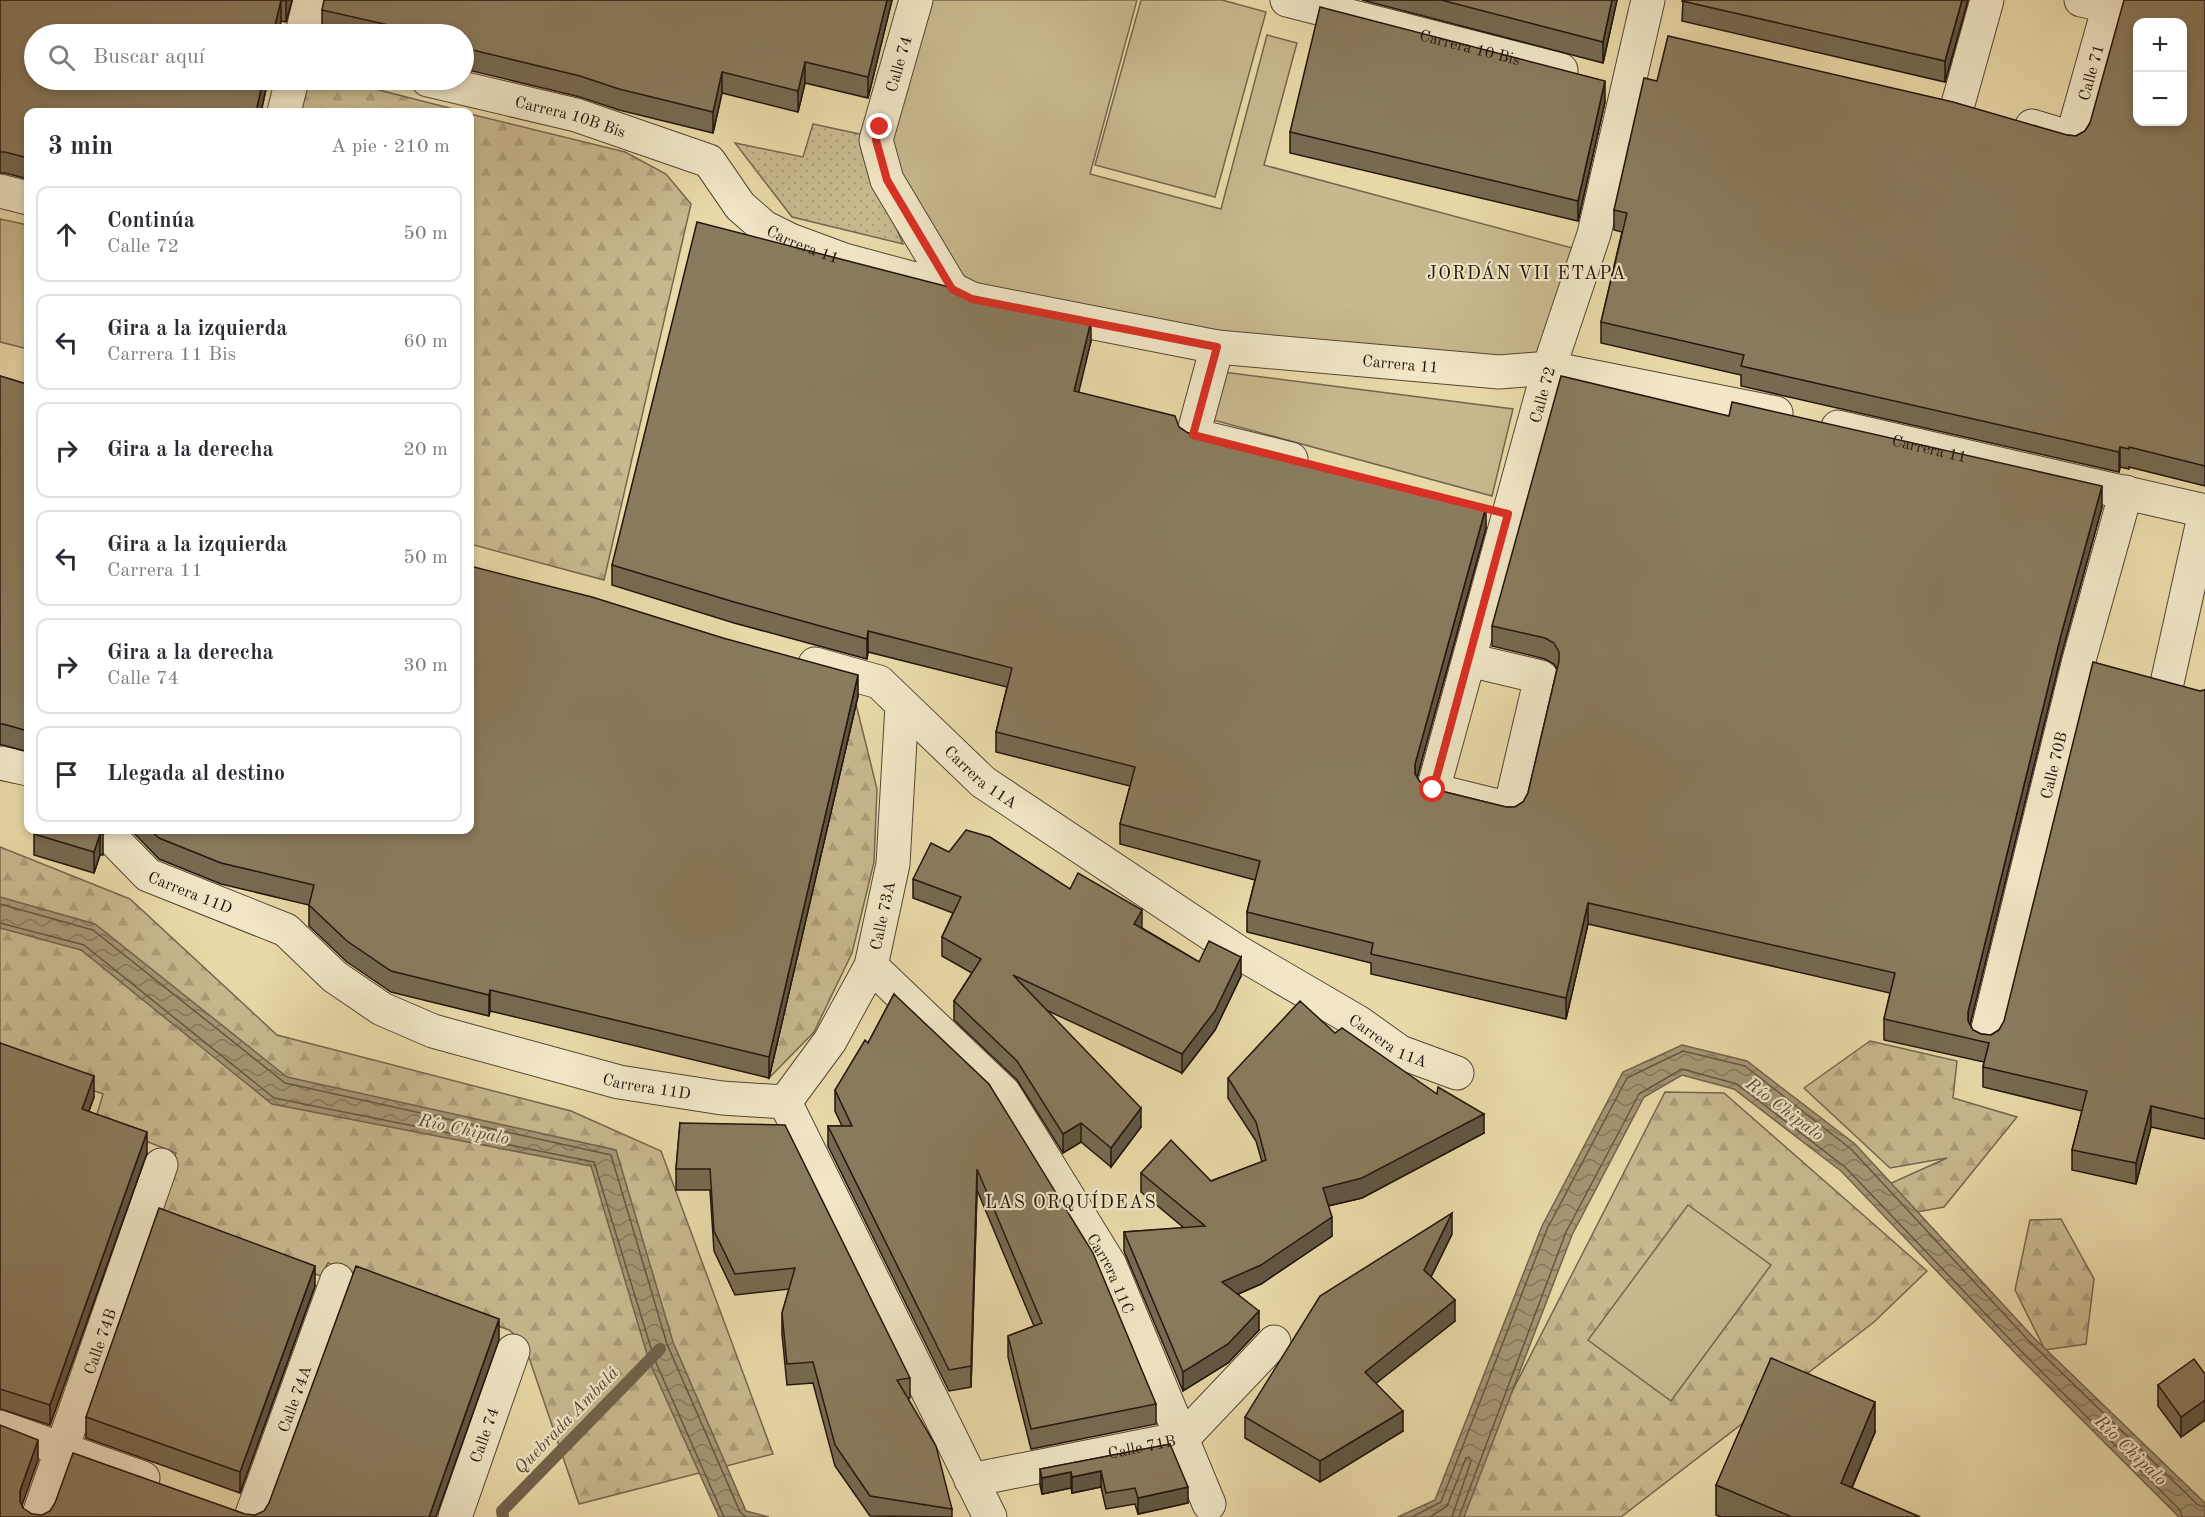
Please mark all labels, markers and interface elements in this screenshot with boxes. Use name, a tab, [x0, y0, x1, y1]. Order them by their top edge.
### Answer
map controls	[2133, 18, 2187, 126]
button: +	[2133, 18, 2187, 72]
search box	[24, 24, 474, 90]
street label: Carrera 10 Bis	[1418, 28, 1522, 69]
street label: Calle 74	[884, 35, 916, 94]
icon: search	[45, 41, 78, 74]
street label: Calle 71	[2077, 43, 2108, 103]
text: Buscar aquí	[93, 46, 205, 68]
button: −	[2133, 72, 2187, 126]
street label: Carrera 10B Bis	[513, 95, 627, 142]
route end	[866, 113, 892, 139]
text: 3 min	[48, 134, 113, 160]
text: A pie · 210 m	[331, 137, 450, 157]
text: Continúa	[107, 210, 195, 232]
icon: ahead	[50, 218, 83, 251]
text: 50 m	[403, 224, 448, 244]
street label: Carrera 11	[763, 224, 841, 267]
text: Calle 72	[107, 237, 179, 257]
district label: JORDÁN VII ETAPA	[1427, 261, 1627, 283]
text: Gira a la izquierda	[107, 318, 287, 340]
icon: left	[50, 326, 83, 359]
text: 60 m	[403, 332, 448, 352]
text: Carrera 11 Bis	[107, 345, 236, 365]
street label: Carrera 11	[1361, 354, 1439, 377]
street label: Calle 72	[1528, 365, 1559, 425]
icon: right	[50, 434, 83, 467]
street label: Carrera 11	[1890, 434, 1968, 466]
text: Gira a la derecha	[107, 439, 274, 461]
text: 20 m	[403, 440, 448, 460]
text: Gira a la izquierda	[107, 534, 287, 556]
icon: left	[50, 542, 83, 575]
text: 50 m	[403, 548, 448, 568]
text: Carrera 11	[107, 561, 203, 581]
text: Gira a la derecha	[107, 642, 274, 664]
icon: right	[50, 650, 83, 683]
text: 30 m	[403, 656, 448, 676]
text: Calle 74	[107, 669, 179, 689]
street label: Calle 70B	[2039, 730, 2071, 801]
street label: Carrera 11A	[941, 744, 1019, 812]
icon: arrive	[50, 758, 83, 791]
text: Llegada al destino	[107, 763, 285, 785]
route start	[1419, 776, 1445, 802]
street label: Carrera 11D	[145, 870, 234, 918]
street label: Calle 73A	[869, 880, 899, 952]
street label: Carrera 11A	[1346, 1012, 1429, 1071]
street label: Carrera 11D	[600, 1072, 692, 1103]
water label: Río Chipalo	[1741, 1074, 1827, 1145]
water label: Río Chipalo	[416, 1111, 511, 1148]
district label: LAS ORQUÍDEAS	[985, 1190, 1157, 1212]
street label: Carrera 11C	[1083, 1232, 1135, 1317]
street label: Calle 74B	[82, 1307, 120, 1377]
water label: Quebrada Ambalá	[511, 1363, 623, 1478]
street label: Calle 74A	[276, 1364, 315, 1435]
street label: Calle 74	[469, 1406, 503, 1465]
water label: Río Chipalo	[2090, 1411, 2170, 1489]
street label: Calle 71B	[1107, 1434, 1177, 1463]

